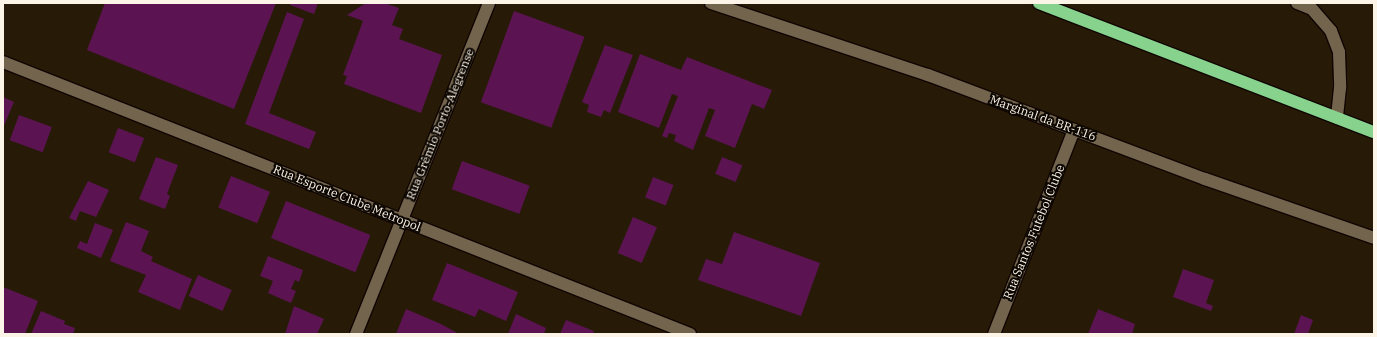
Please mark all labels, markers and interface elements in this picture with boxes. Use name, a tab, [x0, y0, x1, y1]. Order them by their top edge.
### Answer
street label: Rua Grêmio Porto-Alegrense	[403, 46, 477, 202]
street label: Marginal da BR-116	[988, 92, 1098, 144]
street label: Rua Esporte Clube Metropol	[271, 162, 423, 234]
street label: Rua Santos Futebol Clube	[1000, 163, 1068, 301]

